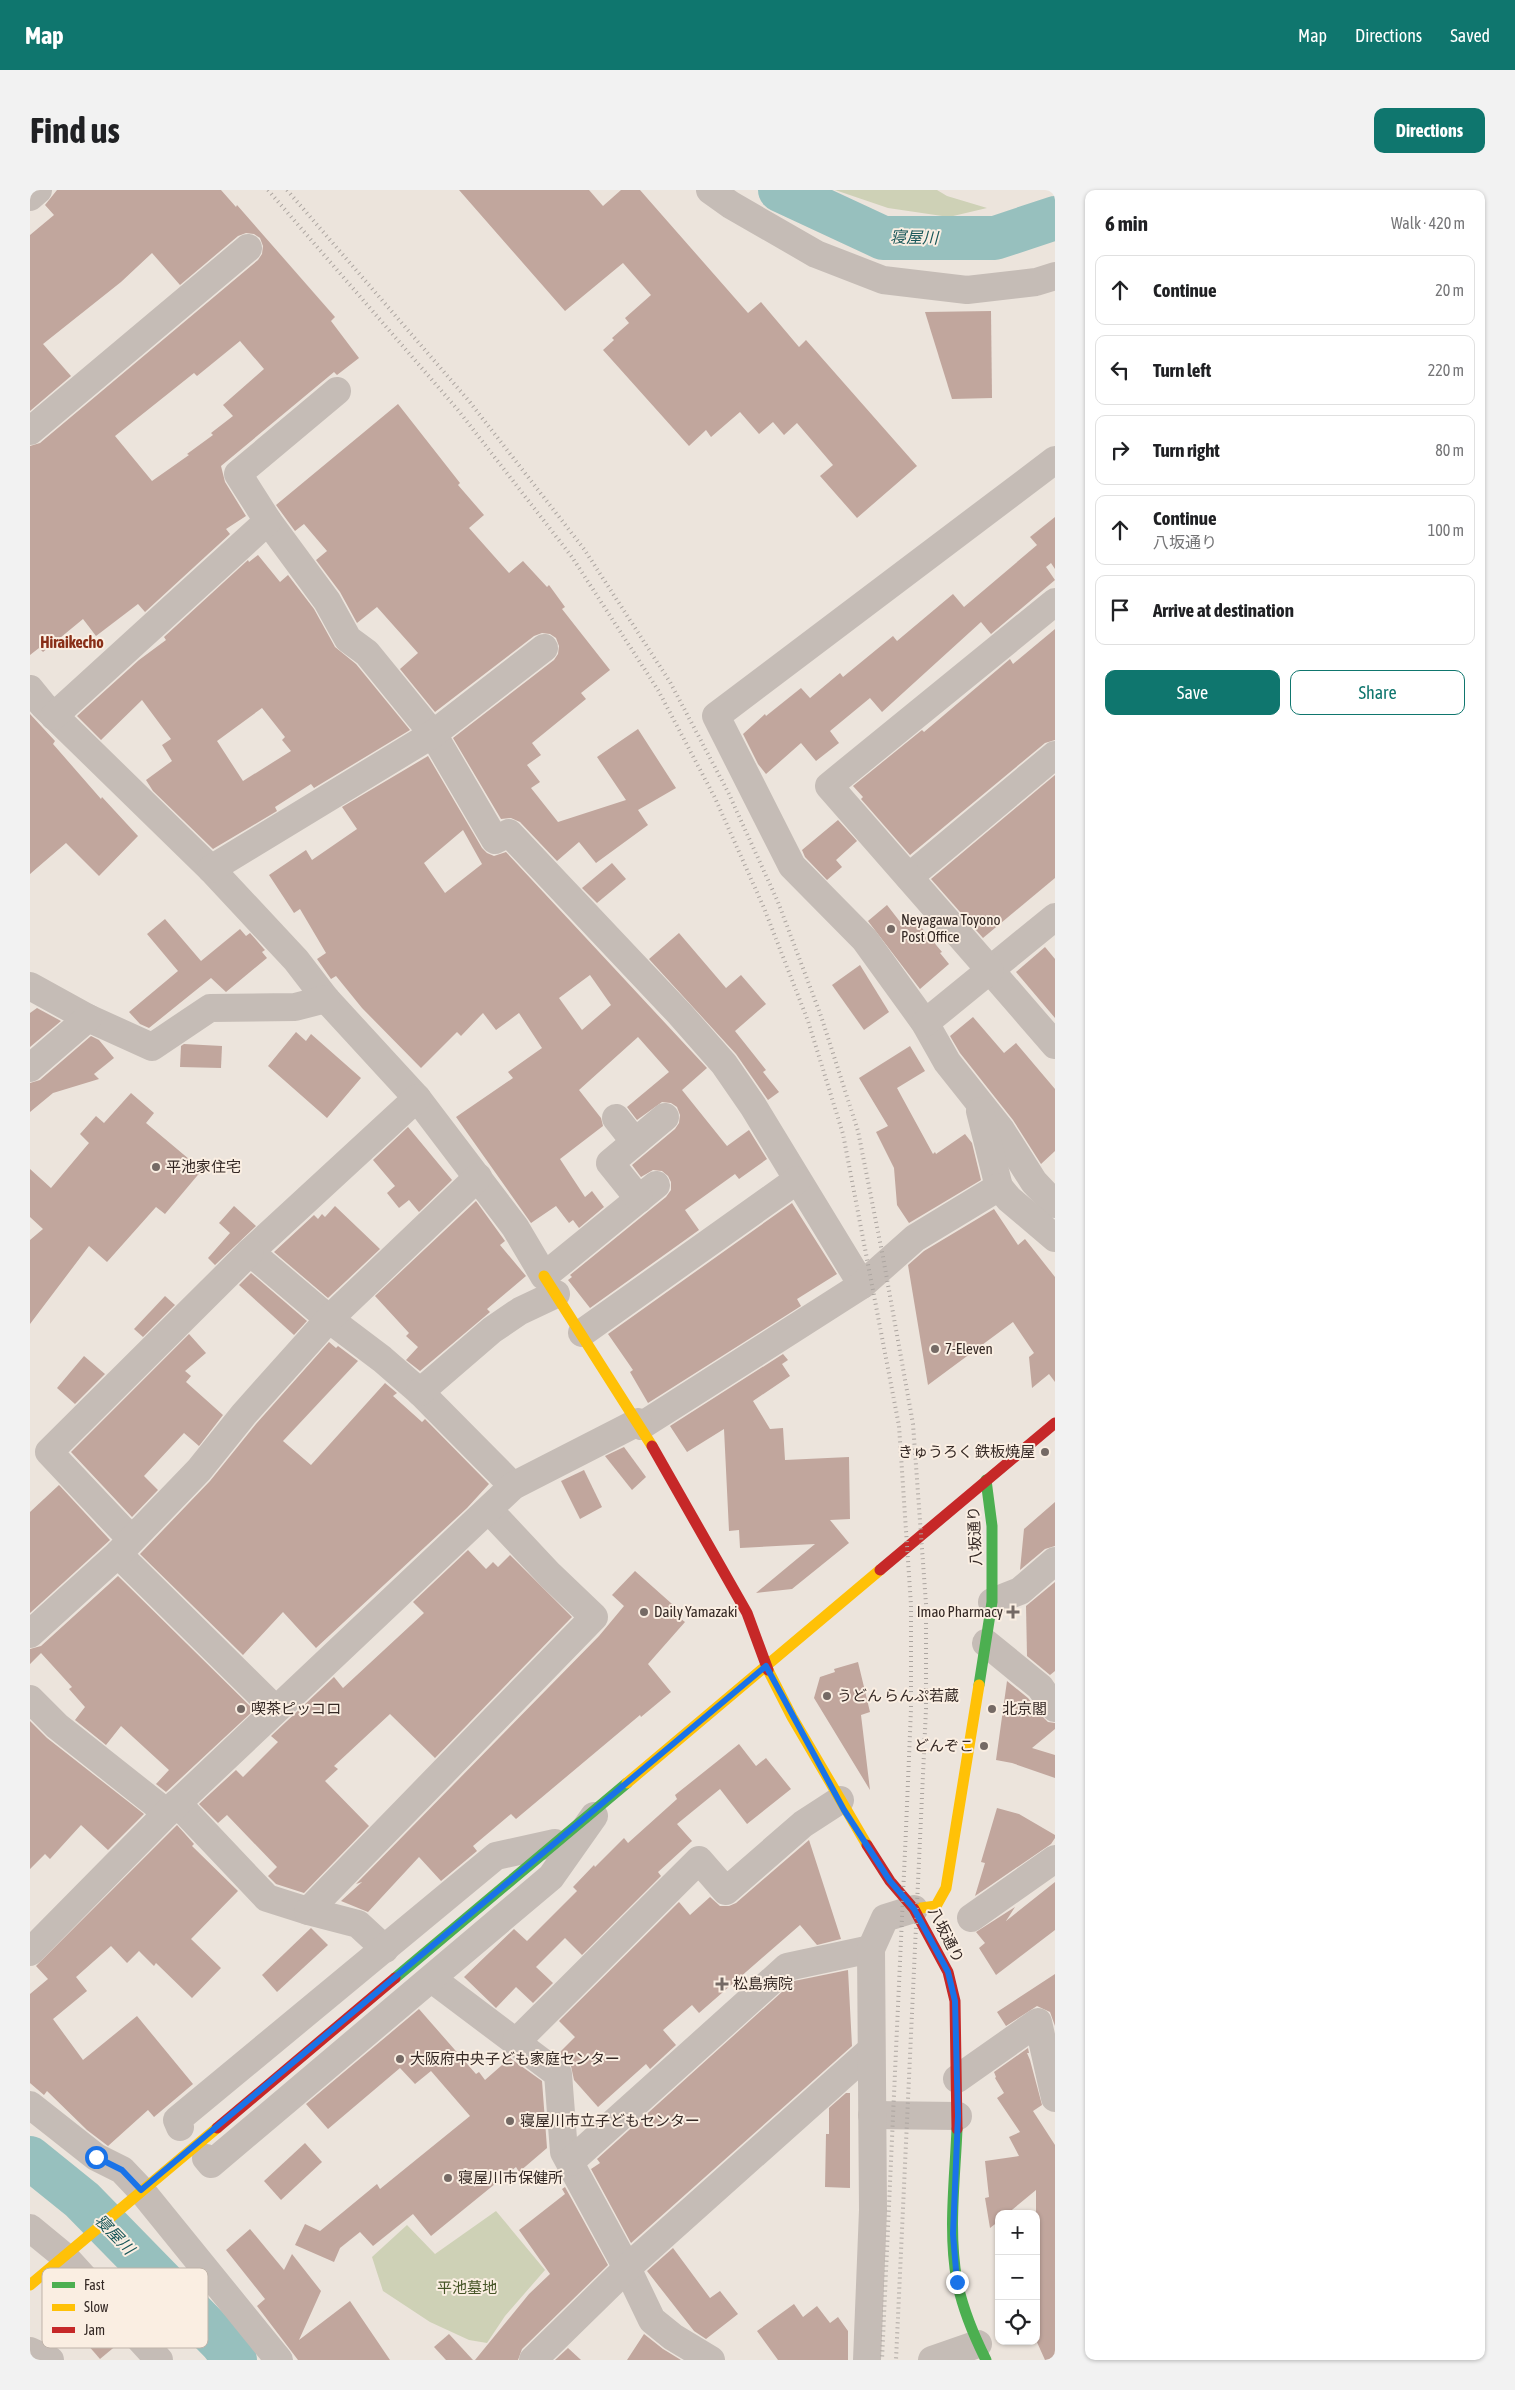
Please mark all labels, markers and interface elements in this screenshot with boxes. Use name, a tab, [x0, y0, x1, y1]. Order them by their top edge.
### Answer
text: Map	[25, 22, 64, 49]
text: Map	[1298, 25, 1327, 46]
text: Directions	[1355, 25, 1422, 46]
text: Saved	[1450, 25, 1490, 46]
button: Directions	[1374, 108, 1485, 153]
text: Find us	[30, 110, 120, 150]
text: 6 min	[1105, 211, 1148, 235]
text: Walk · 420 m	[1391, 214, 1465, 232]
water label: 寝屋川	[890, 228, 940, 246]
icon: ahead	[1106, 276, 1134, 304]
text: Continue	[1153, 279, 1217, 301]
text: 20 m	[1435, 281, 1464, 299]
icon: left	[1106, 356, 1134, 384]
text: Turn left	[1153, 359, 1211, 381]
text: 220 m	[1428, 361, 1464, 379]
icon: right	[1106, 436, 1134, 464]
text: Turn right	[1153, 439, 1220, 461]
text: 80 m	[1435, 441, 1464, 459]
text: Continue	[1153, 507, 1217, 529]
icon: ahead	[1106, 516, 1134, 544]
text: 100 m	[1428, 521, 1464, 539]
text: 八坂通り	[1153, 533, 1217, 551]
icon: arrive	[1106, 596, 1134, 624]
text: Arrive at destination	[1153, 599, 1294, 621]
district label: Hiraikecho	[40, 633, 104, 651]
button: Save	[1105, 670, 1280, 715]
button: Share	[1290, 670, 1465, 715]
place label: Neyagawa Toyono Post Office	[901, 911, 1000, 945]
marker: Neyagawa Toyono Post Office	[885, 923, 897, 935]
place label: 平池家住宅	[166, 1158, 241, 1175]
marker: 平池家住宅	[150, 1161, 162, 1173]
place label: 7-Eleven	[945, 1340, 993, 1357]
marker: 7-Eleven	[929, 1343, 941, 1355]
place label: きゅうろく 鉄板焼屋	[898, 1443, 1035, 1460]
marker: きゅうろく 鉄板焼屋	[1039, 1446, 1051, 1458]
street label: 八坂通り	[964, 1506, 985, 1566]
place label: Daily Yamazaki	[654, 1603, 737, 1620]
place label: Imao Pharmacy	[917, 1603, 1003, 1620]
marker: Daily Yamazaki	[638, 1606, 650, 1618]
marker: Imao Pharmacy	[1007, 1606, 1019, 1618]
place label: うどん らんぷ若蔵	[837, 1687, 959, 1704]
marker: うどん らんぷ若蔵	[821, 1690, 833, 1702]
place label: 喫茶ピッコロ	[251, 1700, 341, 1717]
place label: 北京閣	[1002, 1700, 1047, 1717]
marker: 喫茶ピッコロ	[235, 1703, 247, 1715]
marker: 北京閣	[986, 1703, 998, 1715]
place label: どんぞこ	[914, 1737, 974, 1754]
marker: どんぞこ	[978, 1740, 990, 1752]
street label: 八坂通り	[925, 1904, 968, 1965]
place label: 松島病院	[733, 1975, 793, 1992]
marker: 松島病院	[715, 1977, 729, 1991]
place label: 大阪府中央子ども家庭センター	[410, 2050, 620, 2067]
marker: 大阪府中央子ども家庭センター	[394, 2053, 406, 2065]
place label: 寝屋川市立子どもセンター	[520, 2112, 700, 2129]
marker: 寝屋川市立子どもセンター	[504, 2115, 516, 2127]
route start	[85, 2146, 108, 2169]
place label: 寝屋川市保健所	[458, 2169, 563, 2186]
marker: 寝屋川市保健所	[442, 2172, 454, 2184]
water label: 寝屋川	[92, 2210, 140, 2259]
map controls	[995, 2210, 1040, 2345]
button: +	[995, 2210, 1040, 2255]
button: −	[995, 2255, 1040, 2300]
legend	[42, 2268, 208, 2348]
route end	[946, 2271, 969, 2294]
text: Fast	[84, 2277, 105, 2293]
park label: 平池墓地	[437, 2279, 497, 2296]
text: Slow	[84, 2299, 109, 2315]
button: locate	[995, 2300, 1040, 2345]
text: Jam	[84, 2322, 105, 2338]

